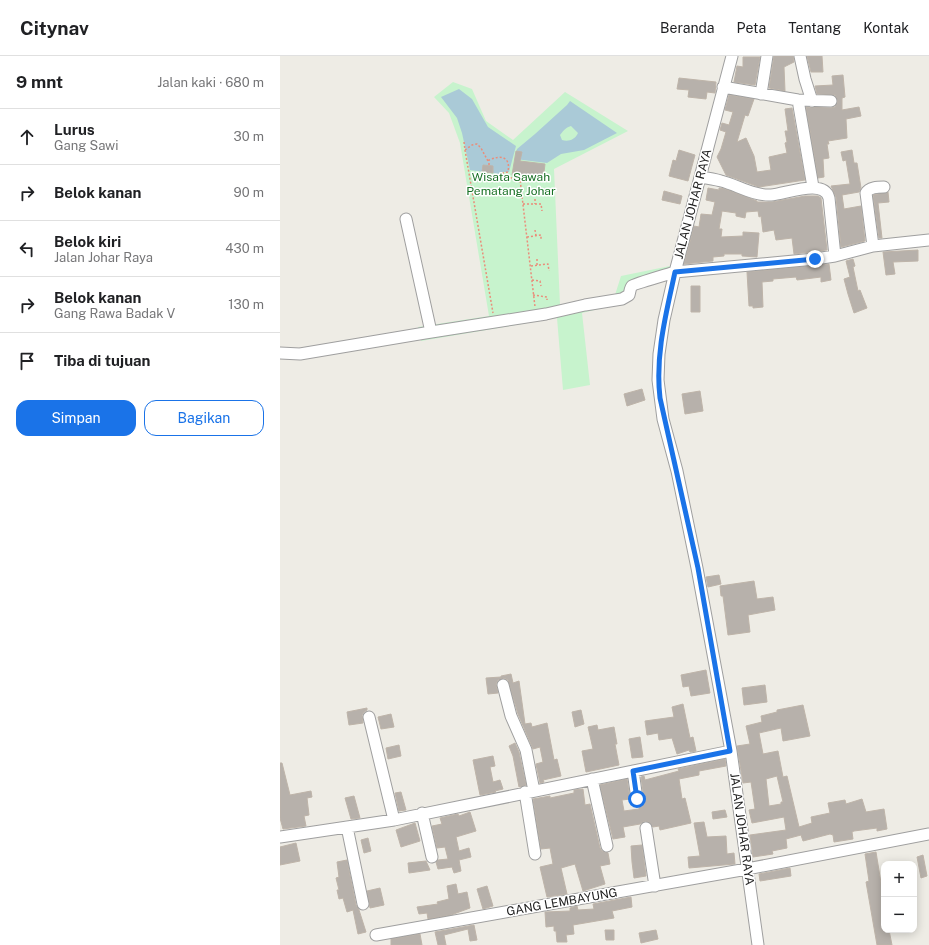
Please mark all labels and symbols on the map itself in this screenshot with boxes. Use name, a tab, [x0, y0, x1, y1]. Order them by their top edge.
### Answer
street label: JALAN JOHAR RAYA	[672, 147, 715, 260]
park label: Wisata Sawah Pematang Johar	[466, 170, 556, 198]
route end	[806, 250, 824, 268]
street label: JALAN JOHAR RAYA	[727, 772, 757, 887]
route start	[628, 790, 646, 808]
street label: GANG LEMBAYUNG	[505, 885, 619, 919]

